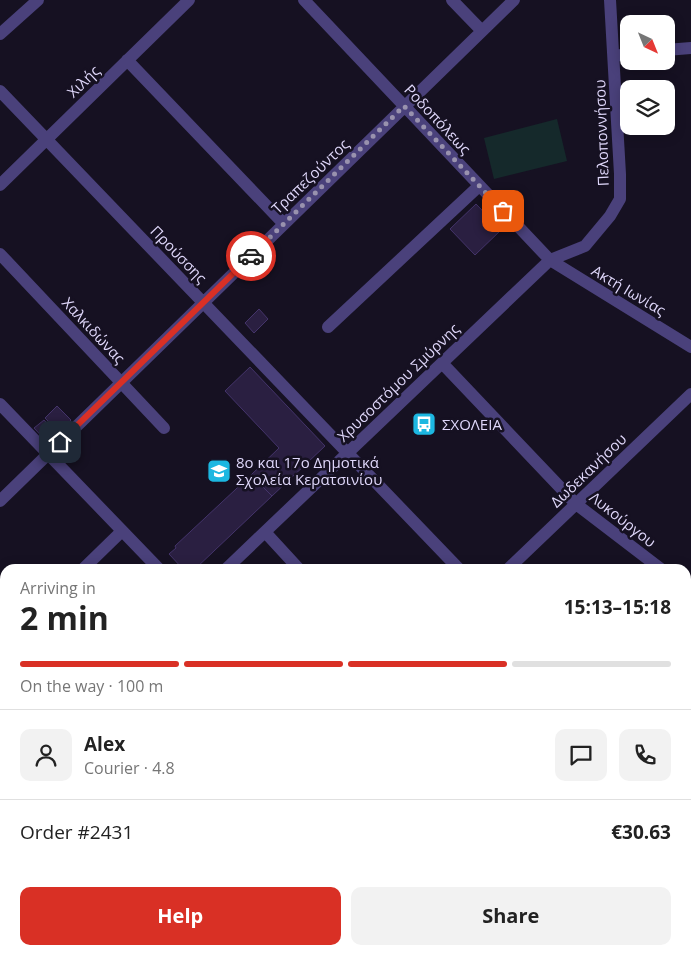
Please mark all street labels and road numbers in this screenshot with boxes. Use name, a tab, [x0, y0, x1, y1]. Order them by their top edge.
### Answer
street label: Χιλής	[62, 61, 104, 101]
street label: Πελοποννήσου	[589, 79, 613, 187]
street label: Ροδοπόλεως	[400, 80, 476, 158]
street label: Τραπεζούντος	[267, 134, 353, 218]
street label: Προύσσης	[146, 221, 212, 287]
street label: Ακτή Ιωνίας	[588, 260, 670, 320]
street label: Χαλκιδώνας	[58, 292, 130, 368]
street label: Χρυσοστόμου Σμύρνης	[333, 318, 463, 446]
street label: Δωδεκανήσου	[546, 429, 630, 511]
street label: Λυκούργου	[586, 487, 660, 551]

